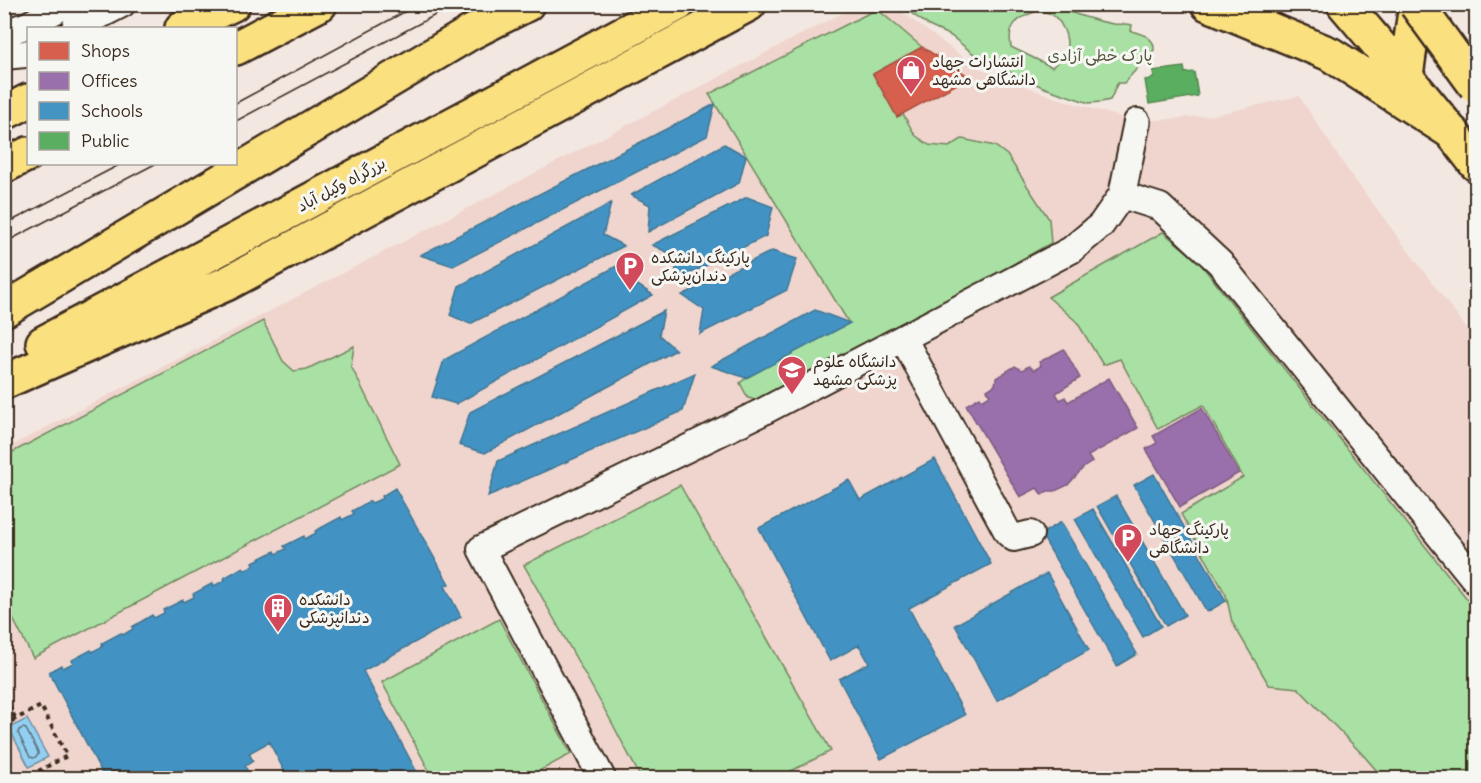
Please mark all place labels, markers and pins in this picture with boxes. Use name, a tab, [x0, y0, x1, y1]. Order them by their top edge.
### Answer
place label: انتشارات جهاد دانشگاهی مشهد	[932, 51, 1036, 90]
shop icon: انتشارات جهاد دانشگاهی مشهد	[895, 54, 927, 96]
place label: پارکینگ دانشکده دندان‌پزشکی	[651, 247, 750, 286]
parking icon: پارکینگ دانشکده دندان‌پزشکی	[614, 250, 646, 292]
place label: دانشگاه علوم پزشکی مشهد	[813, 351, 897, 390]
school or university icon: دانشگاه علوم پزشکی مشهد	[776, 354, 808, 396]
place label: پارکینگ جهاد دانشگاهی	[1149, 519, 1229, 558]
parking icon: پارکینگ جهاد دانشگاهی	[1112, 522, 1144, 564]
place label: دانشکده دندانپزشکی	[299, 589, 370, 628]
building icon: دانشکده دندانپزشکی	[262, 592, 294, 634]

